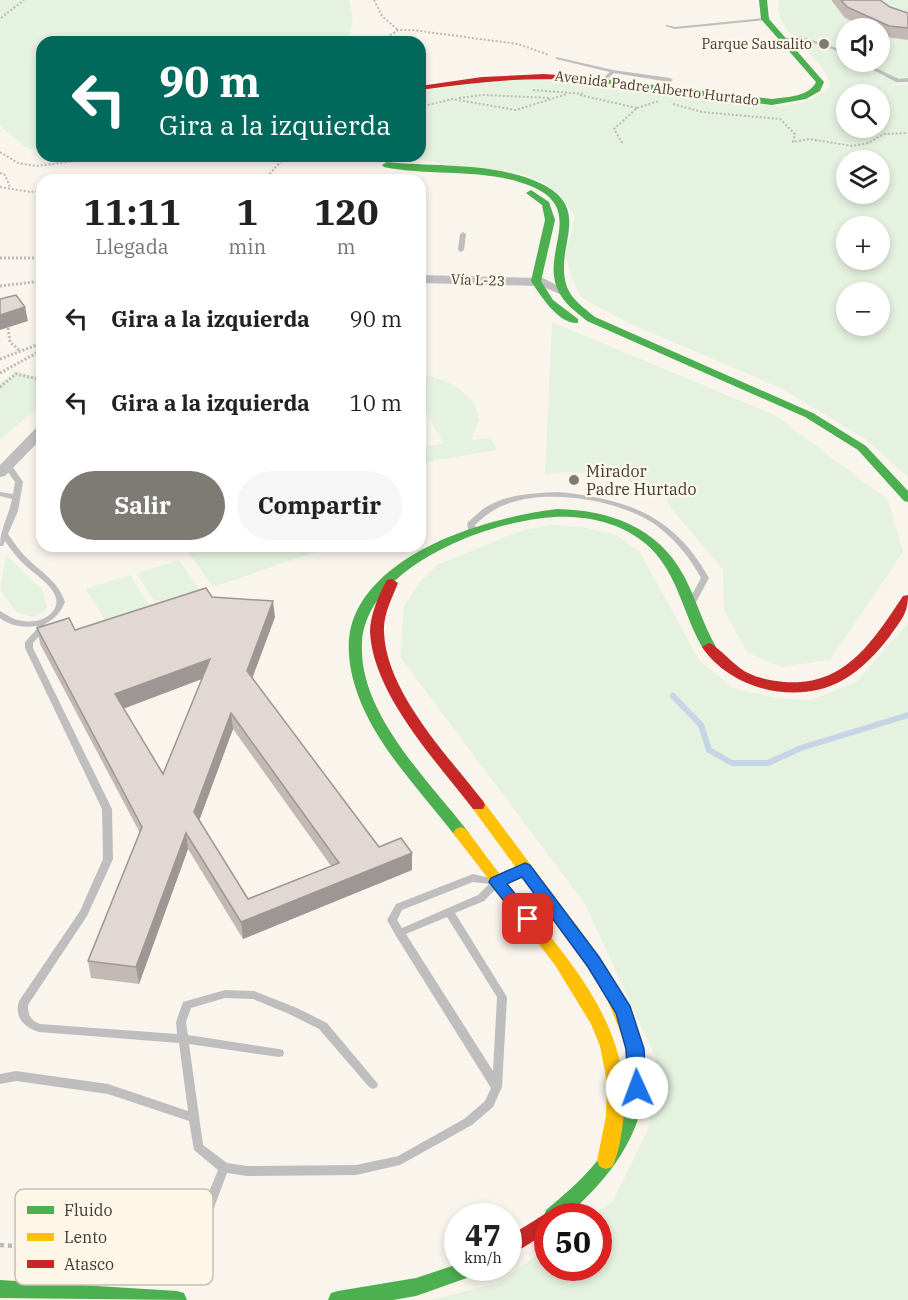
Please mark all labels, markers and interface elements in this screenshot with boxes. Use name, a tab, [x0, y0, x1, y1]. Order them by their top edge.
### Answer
map controls	[836, 18, 890, 336]
button: sound	[836, 18, 890, 72]
place label: Parque Sausalito	[701, 35, 812, 53]
marker: Parque Sausalito	[817, 37, 831, 51]
text: 90 m	[159, 54, 260, 109]
icon: left	[60, 60, 138, 138]
street label: Avenida Padre Alberto Hurtado	[554, 67, 760, 109]
button: search	[836, 84, 890, 138]
text: Gira a la izquierda	[159, 107, 391, 142]
button: layers	[836, 150, 890, 204]
text: 11:11	[83, 188, 181, 235]
text: 1	[236, 188, 258, 235]
text: 120	[314, 188, 379, 235]
button: +	[836, 216, 890, 270]
text: Llegada	[95, 233, 169, 260]
text: min	[228, 233, 266, 260]
text: m	[337, 233, 356, 260]
street label: Vía L-23	[451, 270, 505, 290]
button: −	[836, 282, 890, 336]
icon: left	[60, 302, 93, 335]
text: Gira a la izquierda	[111, 304, 310, 333]
text: 90 m	[350, 304, 402, 333]
icon: left	[60, 386, 93, 419]
text: Gira a la izquierda	[111, 388, 310, 417]
text: 10 m	[350, 388, 402, 417]
place label: Mirador Padre Hurtado	[586, 461, 696, 499]
button: Salir	[60, 471, 225, 540]
button: Compartir	[237, 471, 402, 540]
marker: Mirador Padre Hurtado	[567, 473, 581, 487]
pin	[502, 893, 553, 944]
icon: arrive	[511, 902, 544, 935]
position arrow	[605, 1056, 669, 1120]
legend	[15, 1189, 213, 1285]
text: Fluido	[64, 1200, 113, 1220]
speed limit sign: 50	[534, 1203, 612, 1281]
text: 47	[465, 1215, 501, 1254]
text: Lento	[64, 1227, 107, 1247]
text: km/h	[464, 1248, 502, 1267]
text: Atasco	[64, 1254, 114, 1274]

